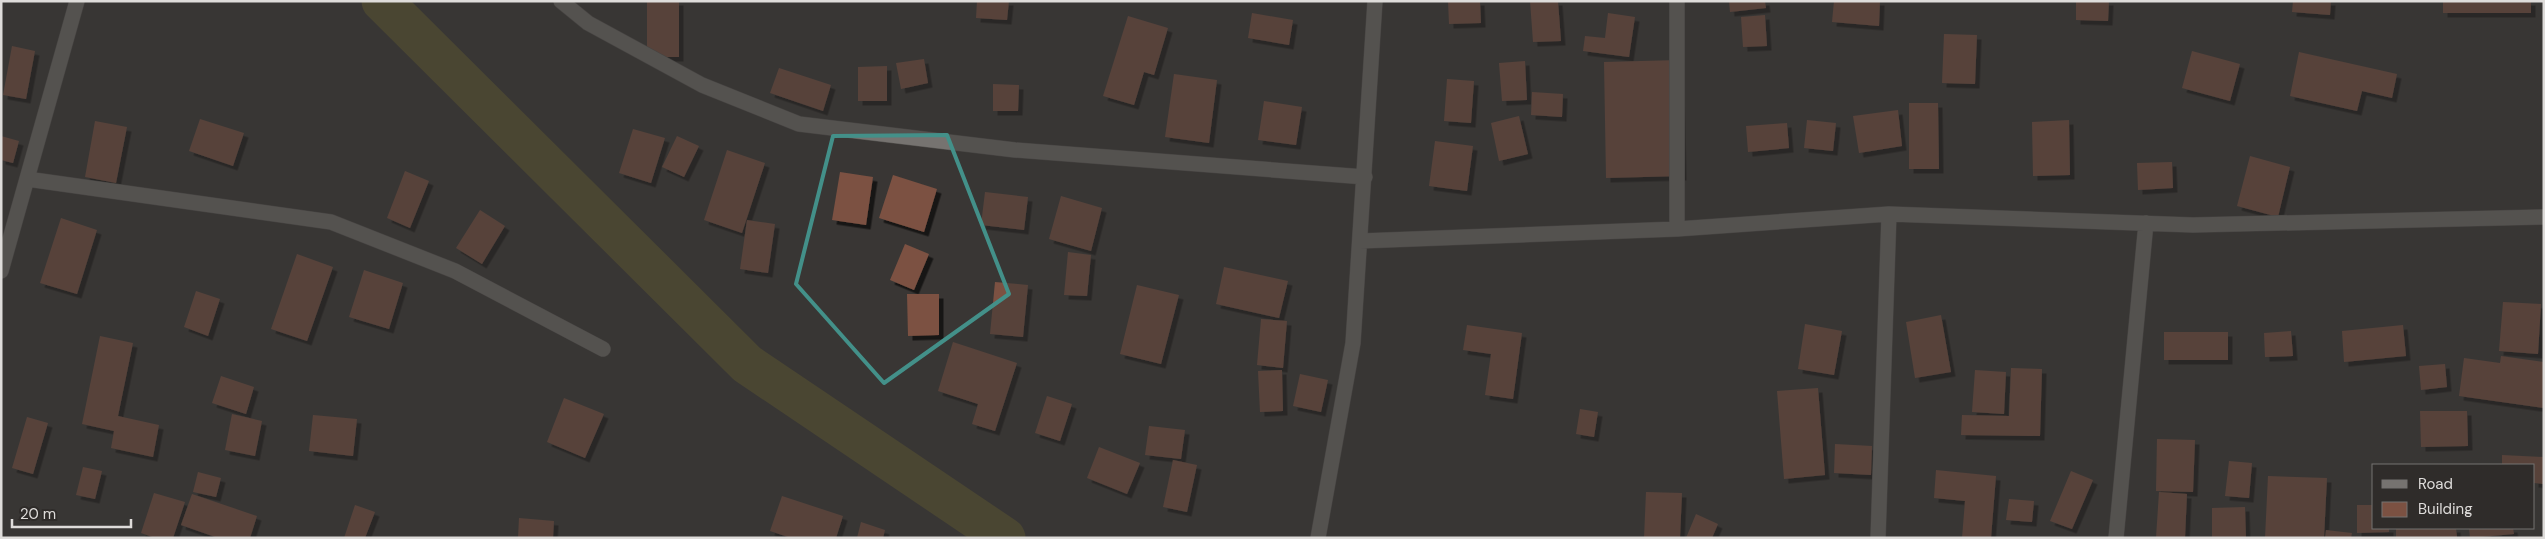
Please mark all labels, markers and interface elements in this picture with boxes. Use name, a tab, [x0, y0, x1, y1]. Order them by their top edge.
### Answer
legend	[2372, 464, 2535, 529]
text: Road	[2418, 474, 2453, 494]
scale bar	[12, 496, 131, 528]
text: Building	[2418, 499, 2473, 519]
text: 20 m	[20, 504, 56, 524]

